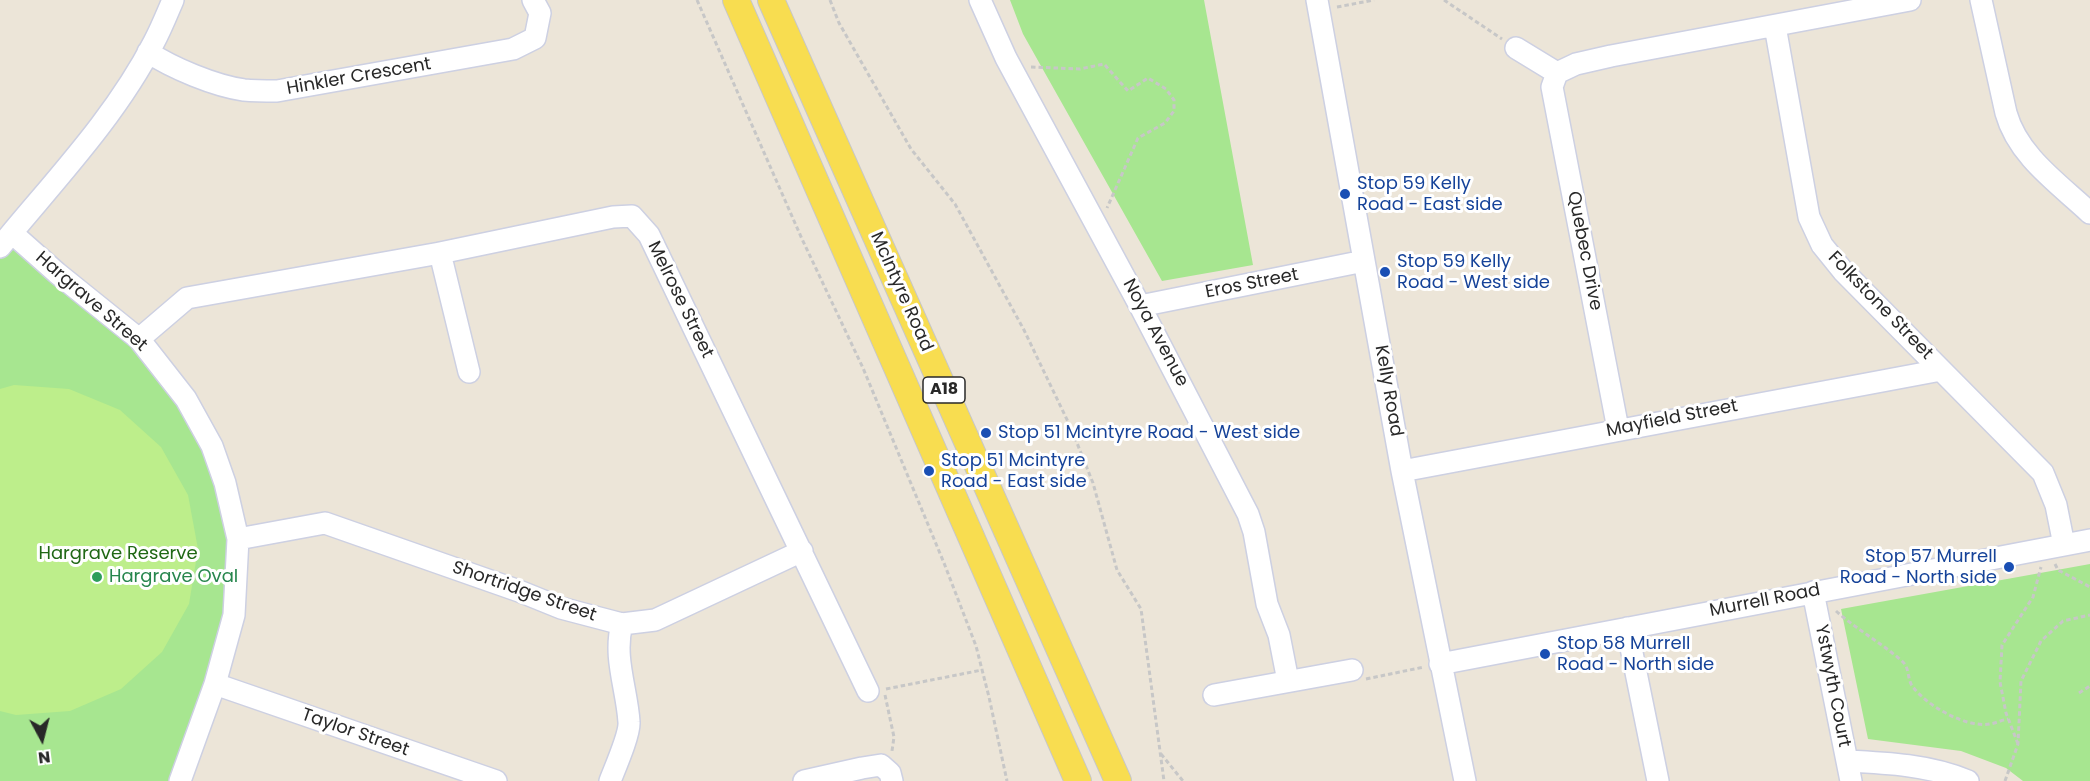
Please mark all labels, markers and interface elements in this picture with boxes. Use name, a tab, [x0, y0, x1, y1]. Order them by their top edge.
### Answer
street label: Hinkler Crescent	[285, 54, 433, 100]
place label: Stop 59 Kelly Road - East side	[1357, 173, 1503, 216]
marker: Stop 59 Kelly Road - East side	[1338, 187, 1352, 201]
street label: Quebec Drive	[1562, 190, 1606, 312]
street label: McIntyre Road	[865, 229, 937, 355]
street label: Melrose Street	[642, 238, 718, 362]
street label: Folkstone Street	[1823, 247, 1937, 365]
street label: Hargrave Street	[31, 248, 151, 356]
place label: Stop 59 Kelly Road - West side	[1397, 251, 1550, 294]
street label: Eros Street	[1204, 264, 1300, 304]
marker: Stop 59 Kelly Road - West side	[1378, 265, 1392, 279]
street label: Noya Avenue	[1118, 275, 1192, 391]
street label: Kelly Road	[1369, 344, 1407, 438]
road number: A18	[923, 377, 965, 403]
street label: Mayfield Street	[1604, 396, 1740, 442]
place label: Stop 51 Mcintyre Road - West side	[998, 422, 1300, 444]
marker: Stop 51 Mcintyre Road - West side	[979, 426, 993, 440]
place label: Stop 51 Mcintyre Road - East side	[941, 450, 1087, 492]
marker: Stop 51 Mcintyre Road - East side	[922, 464, 936, 478]
park label: Hargrave Reserve	[38, 543, 198, 565]
place label: Stop 57 Murrell Road - North side	[1840, 546, 1997, 588]
street label: Shortridge Street	[449, 557, 599, 627]
marker: Stop 57 Murrell Road - North side	[2002, 560, 2016, 574]
place label: Hargrave Oval	[109, 566, 238, 588]
marker: Hargrave Oval	[90, 570, 104, 584]
street label: Murrell Road	[1708, 580, 1822, 622]
street label: Ystwyth Court	[1810, 623, 1854, 749]
place label: Stop 58 Murrell Road - North side	[1557, 633, 1714, 676]
marker: Stop 58 Murrell Road - North side	[1538, 647, 1552, 661]
street label: Taylor Street	[298, 705, 412, 761]
north arrow	[12, 709, 72, 769]
text: N	[37, 745, 52, 770]

